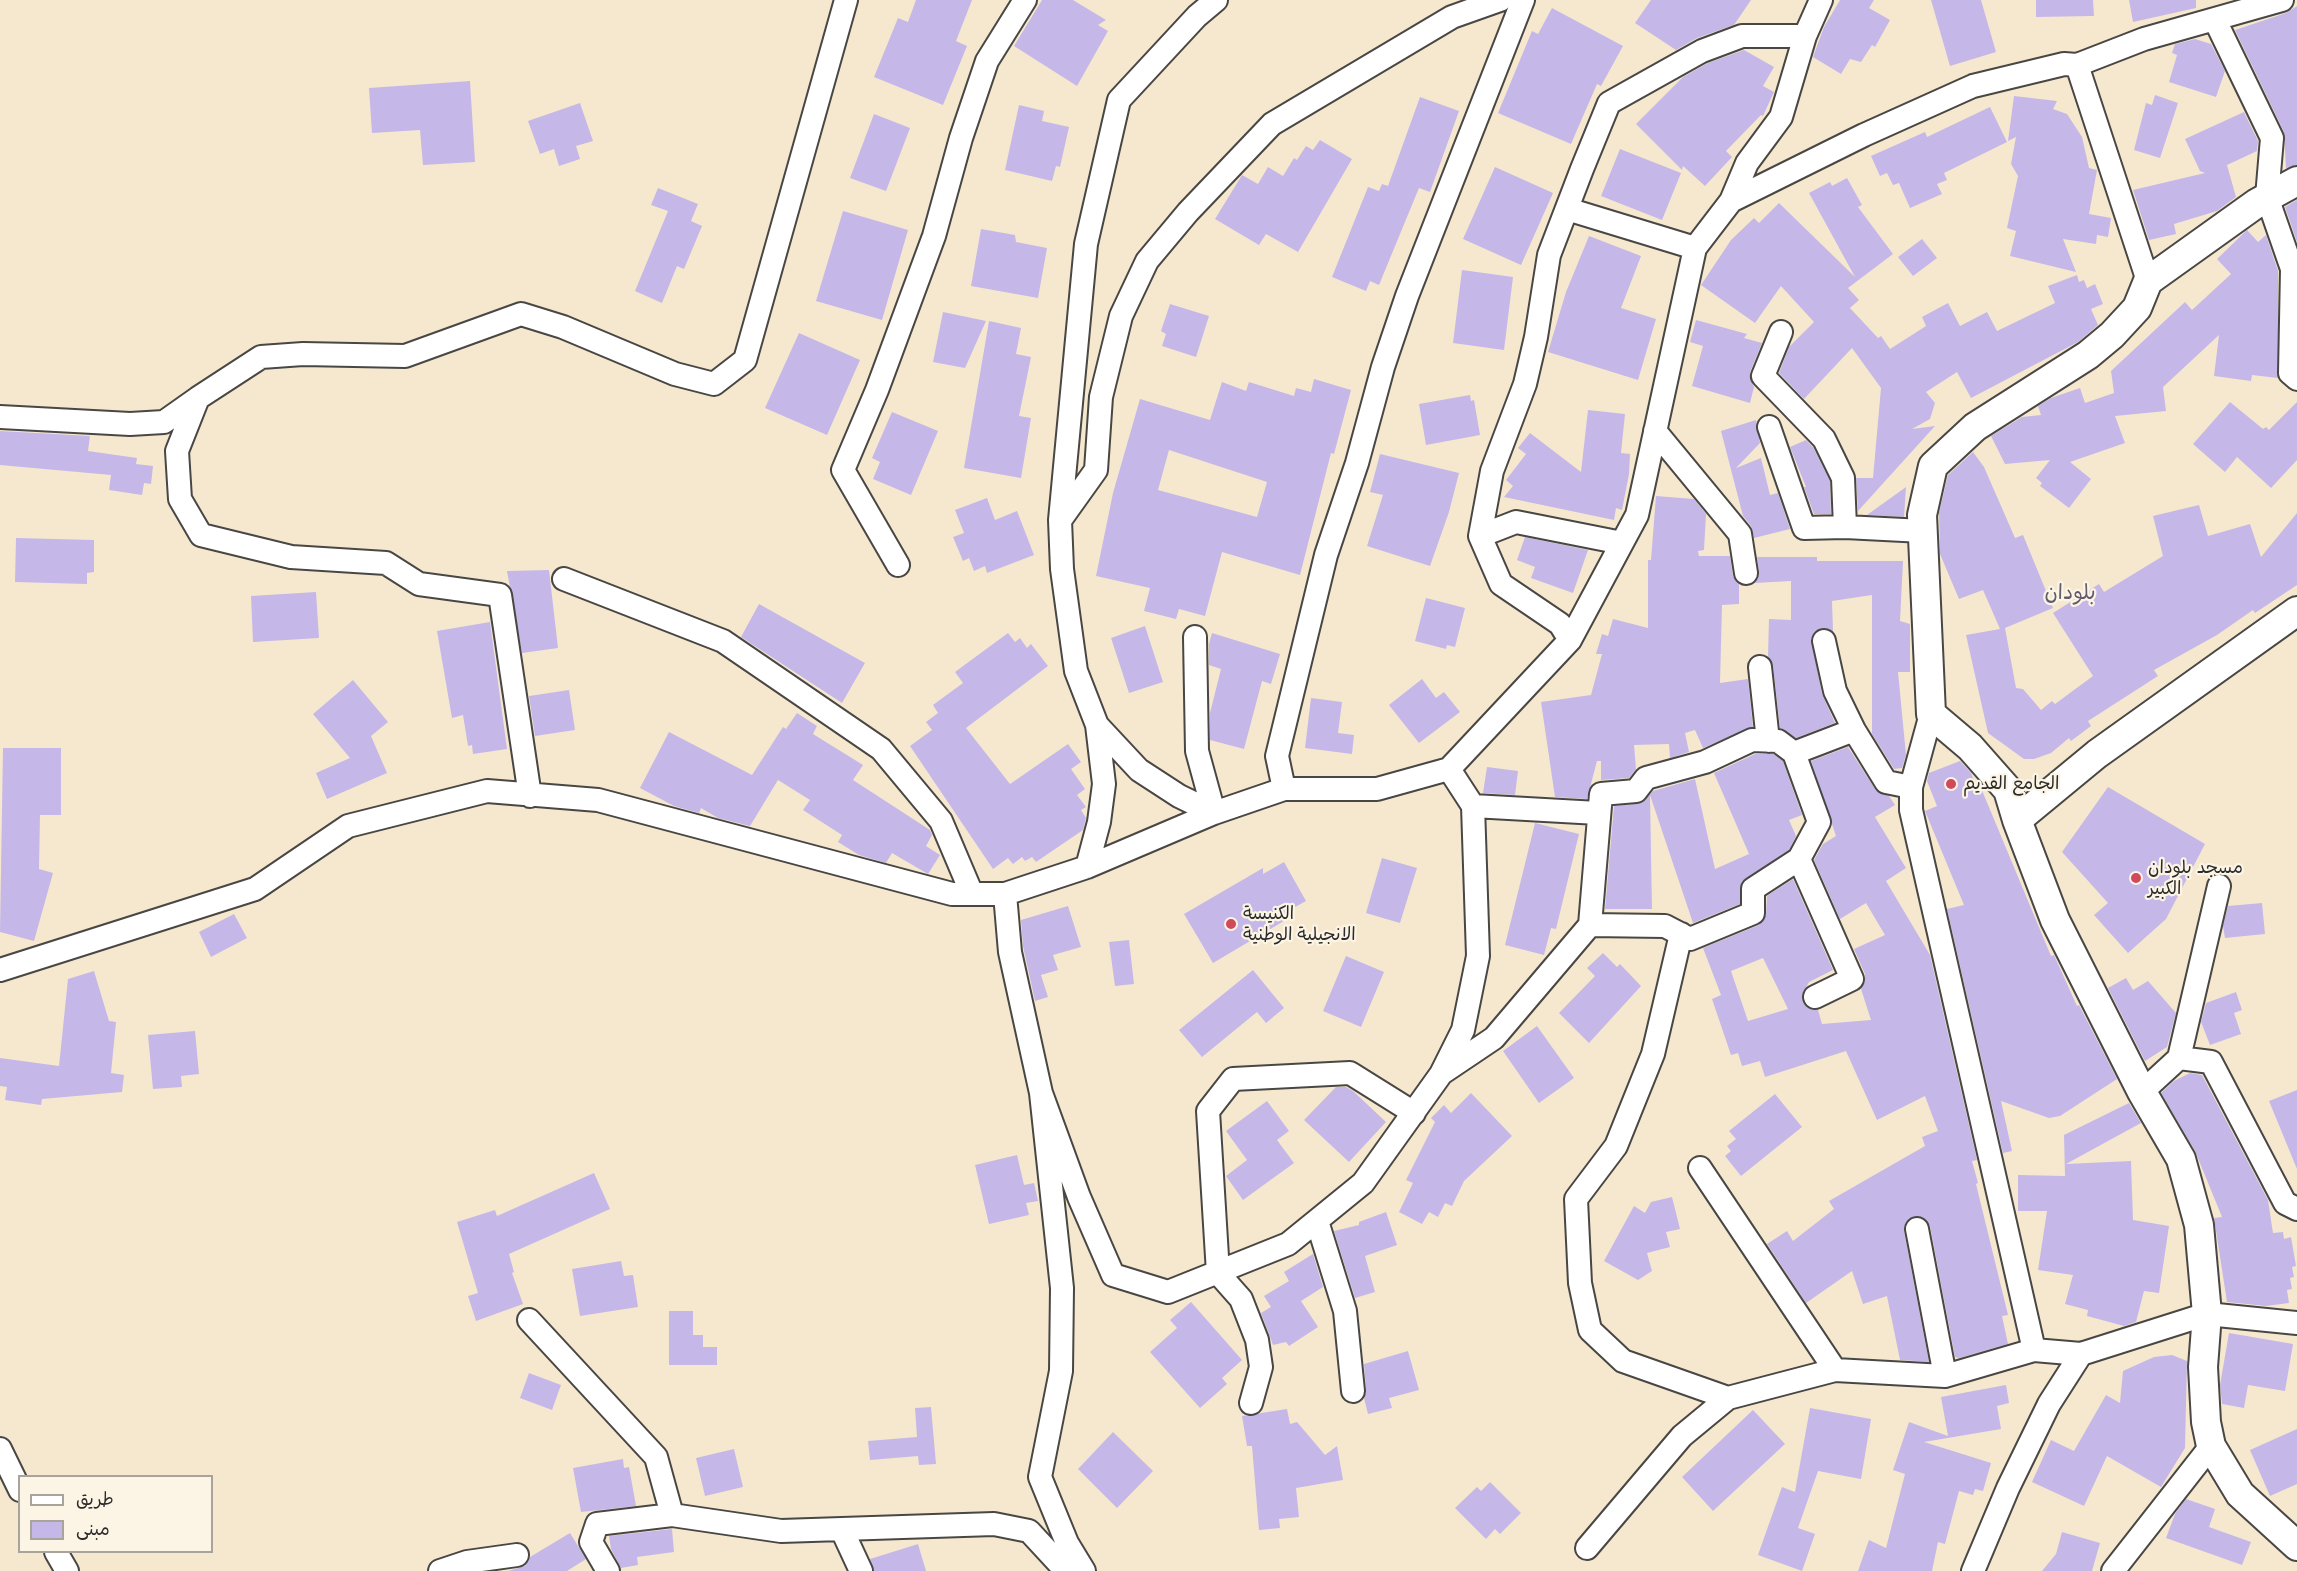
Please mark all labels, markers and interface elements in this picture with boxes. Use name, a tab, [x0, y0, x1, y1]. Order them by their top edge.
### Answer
district label: بلودان	[2044, 581, 2096, 607]
place label: الجامع القديم	[1963, 773, 2059, 795]
marker: الجامع القديم	[1944, 777, 1958, 791]
place label: مسجد بلودان الكبير	[2148, 857, 2243, 900]
marker: مسجد بلودان الكبير	[2129, 871, 2143, 885]
place label: الكنيسة الانجيلية الوطنية	[1243, 903, 1356, 946]
marker: الكنيسة الانجيلية الوطنية	[1224, 917, 1238, 931]
legend	[18, 1475, 213, 1553]
text: طريق	[76, 1489, 114, 1510]
text: مبنى	[76, 1519, 110, 1540]

